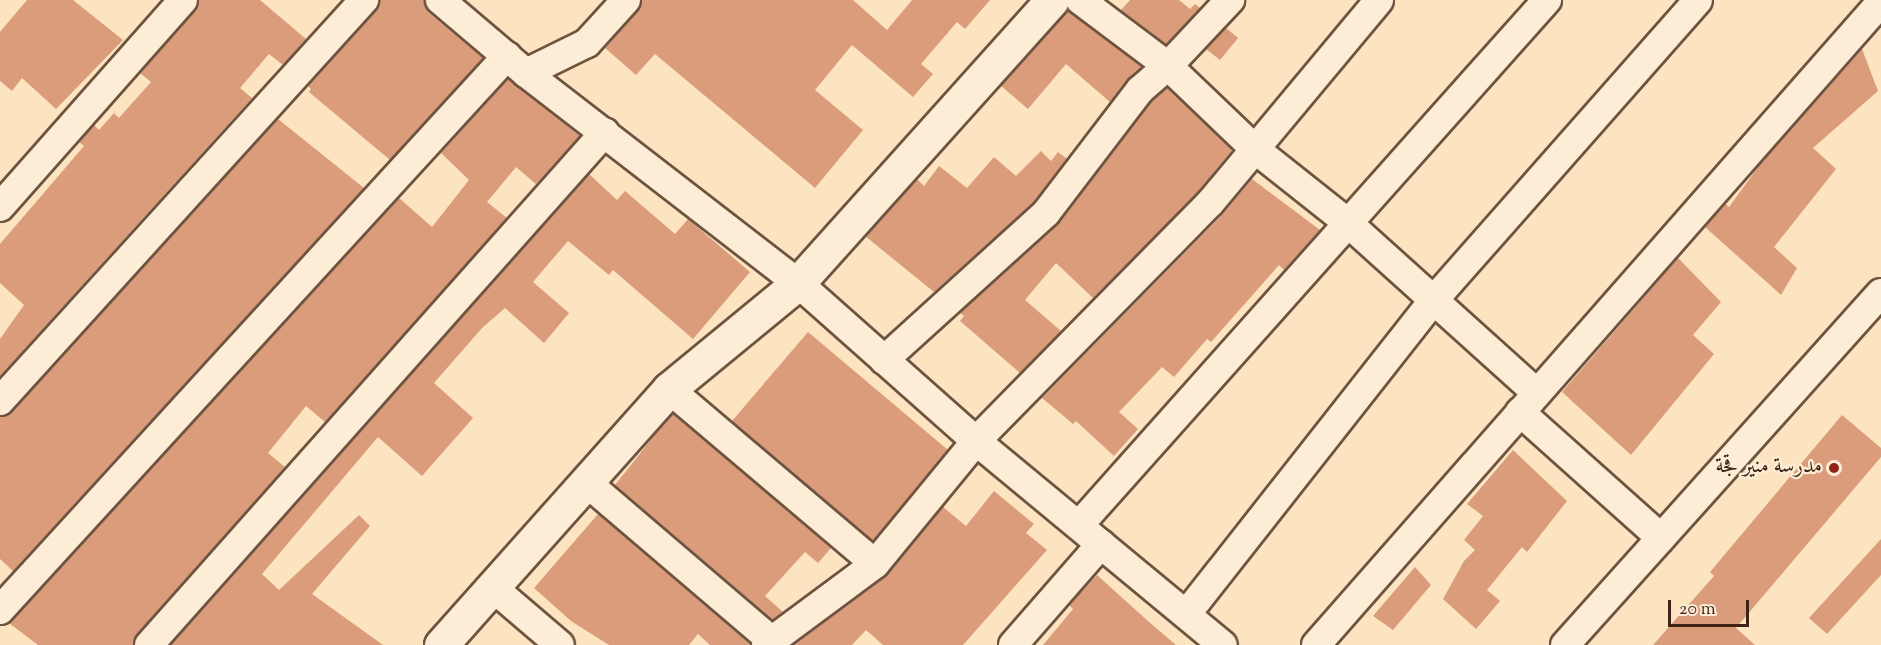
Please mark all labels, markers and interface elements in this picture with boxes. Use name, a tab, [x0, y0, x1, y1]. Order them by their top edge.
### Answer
place label: مدرسة منير قجة	[1715, 455, 1822, 481]
marker: مدرسة منير قجة	[1827, 461, 1841, 475]
scale bar	[1671, 588, 1752, 626]
text: 20 m	[1679, 597, 1716, 623]

